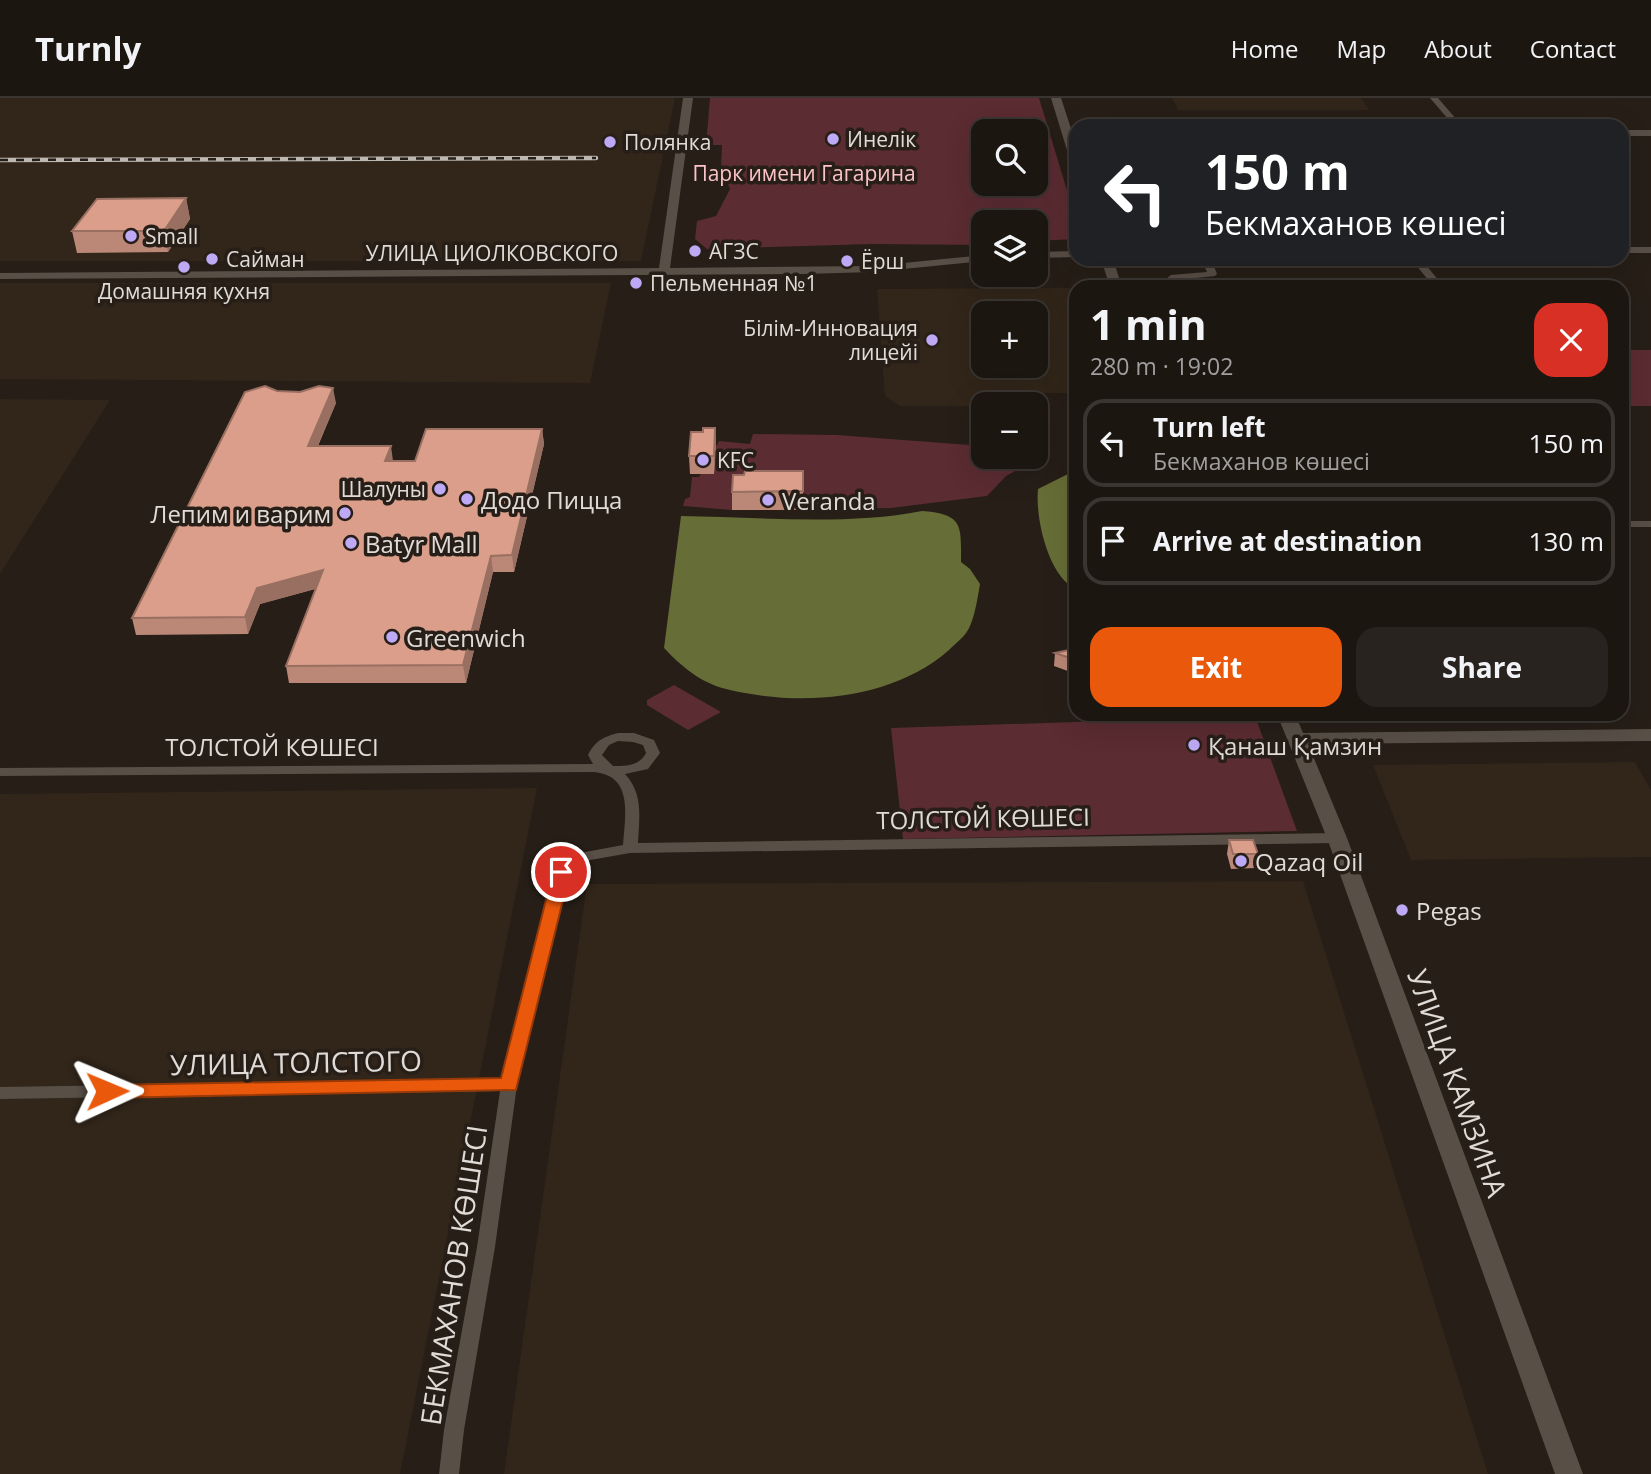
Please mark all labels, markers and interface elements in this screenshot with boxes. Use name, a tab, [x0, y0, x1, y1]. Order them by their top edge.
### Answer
text: Turnly	[35, 26, 141, 71]
text: Home	[1231, 32, 1299, 65]
text: Map	[1337, 32, 1386, 65]
text: About	[1424, 32, 1492, 65]
text: Contact	[1530, 32, 1616, 65]
map controls	[971, 119, 1048, 469]
button: search	[971, 119, 1048, 196]
place label: Инелік	[847, 125, 916, 153]
place label: Полянка	[624, 128, 711, 156]
marker: Инелік	[825, 131, 841, 147]
marker: Полянка	[602, 134, 618, 150]
text: 150 m	[1205, 138, 1350, 204]
icon: left	[1090, 147, 1181, 238]
park label: Парк имени Гагарина	[692, 159, 916, 187]
text: Бекмаханов көшесі	[1205, 201, 1507, 244]
button: layers	[971, 210, 1048, 287]
place label: Small	[145, 222, 198, 250]
marker: Small	[123, 228, 139, 244]
place label: АГЗС	[709, 237, 759, 265]
street label: УЛИЦА ЦИОЛКОВСКОГО	[366, 239, 618, 267]
marker: АГЗС	[687, 243, 703, 259]
place label: Сайман	[226, 245, 305, 273]
place label: Ёрш	[861, 247, 904, 275]
marker: Сайман	[204, 251, 220, 267]
marker: Ёрш	[839, 253, 855, 269]
marker: Домашняя кухня	[176, 259, 192, 275]
place label: Пельменная №1	[650, 269, 817, 297]
marker: Пельменная №1	[628, 275, 644, 291]
place label: Домашняя кухня	[98, 277, 270, 305]
text: 1 min	[1090, 295, 1207, 352]
button: +	[971, 301, 1048, 378]
button: close	[1534, 303, 1608, 377]
place label: Білім-Инновация лицейі	[743, 314, 918, 366]
marker: Білім-Инновация лицейі	[924, 332, 940, 348]
text: 280 m · 19:02	[1090, 350, 1233, 382]
button: −	[971, 392, 1048, 469]
text: Turn left	[1153, 409, 1265, 445]
icon: left	[1094, 424, 1132, 462]
text: 150 m	[1529, 425, 1604, 461]
text: Бекмаханов көшесі	[1153, 445, 1370, 477]
place label: KFC	[717, 446, 754, 474]
marker: KFC	[695, 452, 711, 468]
place label: Шалуны	[341, 475, 426, 503]
marker: Шалуны	[432, 481, 448, 497]
place label: Додо Пицца	[481, 483, 622, 516]
place label: Veranda	[782, 484, 876, 517]
marker: Додо Пицца	[459, 491, 475, 507]
marker: Veranda	[760, 492, 776, 508]
place label: Лепим и варим	[151, 497, 331, 530]
marker: Лепим и варим	[337, 505, 353, 521]
icon: arrive	[1094, 522, 1132, 560]
text: Arrive at destination	[1153, 523, 1422, 559]
text: 130 m	[1529, 523, 1604, 559]
place label: Batyr Mall	[365, 527, 478, 560]
marker: Batyr Mall	[343, 535, 359, 551]
place label: Greenwich	[406, 621, 526, 654]
button: Exit	[1090, 627, 1342, 707]
button: Share	[1356, 627, 1608, 707]
marker: Greenwich	[384, 629, 400, 645]
place label: Қанаш Қамзин	[1208, 729, 1382, 762]
street label: ТОЛСТОЙ КӨШЕСІ	[165, 730, 379, 763]
marker: Қанаш Қамзин	[1186, 737, 1202, 753]
street label: ТОЛСТОЙ КӨШЕСІ	[876, 800, 1090, 836]
pin	[531, 842, 591, 902]
place label: Qazaq Oil	[1255, 845, 1363, 878]
icon: arrive	[542, 853, 580, 891]
marker: Qazaq Oil	[1233, 853, 1249, 869]
place label: Pegas	[1416, 894, 1482, 927]
marker: Pegas	[1394, 902, 1410, 918]
street label: УЛИЦА КАМЗИНА	[1399, 964, 1517, 1202]
street label: УЛИЦА ТОЛСТОГО	[170, 1041, 422, 1083]
position arrow	[70, 1054, 144, 1128]
street label: БЕКМАХАНОВ КӨШЕСІ	[411, 1122, 495, 1428]

